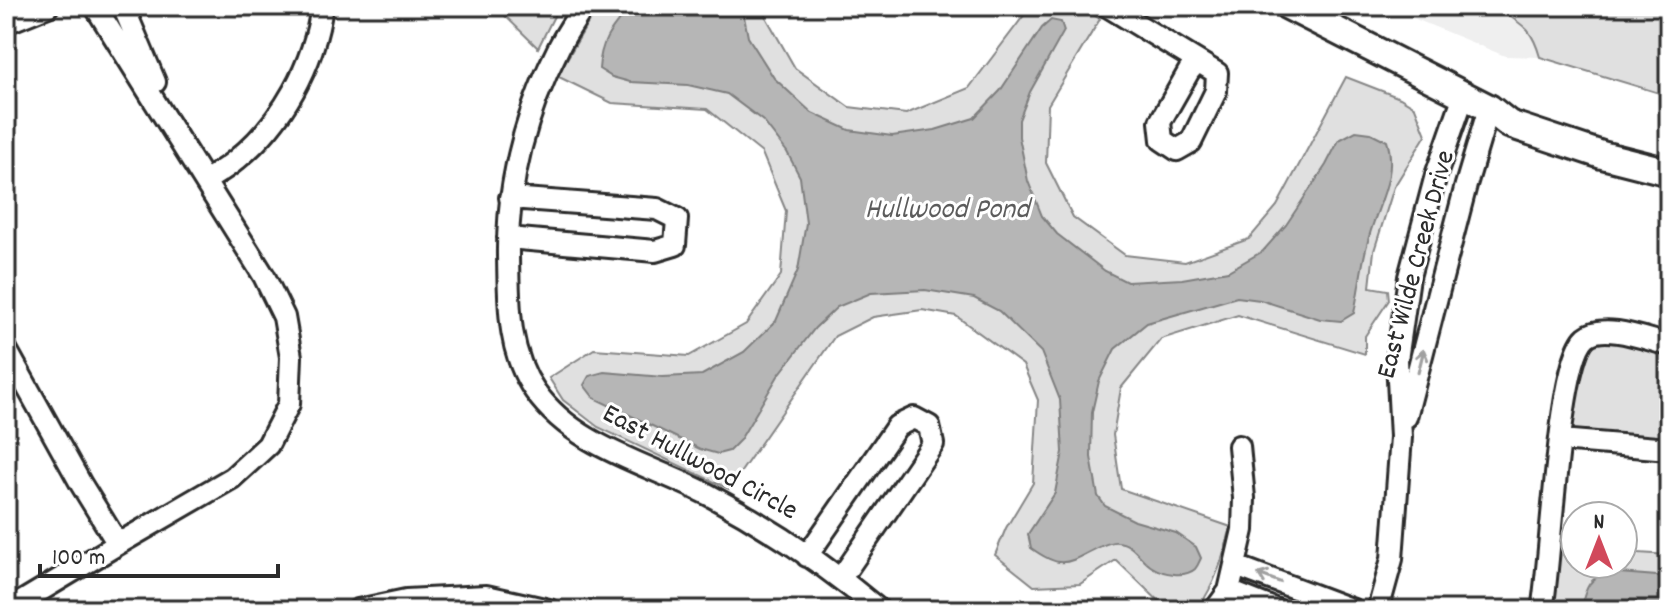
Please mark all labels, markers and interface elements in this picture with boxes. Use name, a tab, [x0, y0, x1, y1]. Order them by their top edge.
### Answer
street label: East Wilde Creek Drive	[1368, 146, 1468, 384]
water label: Hullwood Pond	[865, 190, 1033, 233]
one-way arrow	[1415, 349, 1430, 375]
street label: East Hullwood Circle	[594, 396, 804, 532]
north arrow	[1559, 500, 1639, 580]
text: N	[1594, 508, 1605, 539]
scale bar	[40, 528, 278, 578]
text: 100 m	[52, 542, 105, 576]
one-way arrow	[1257, 570, 1282, 584]

